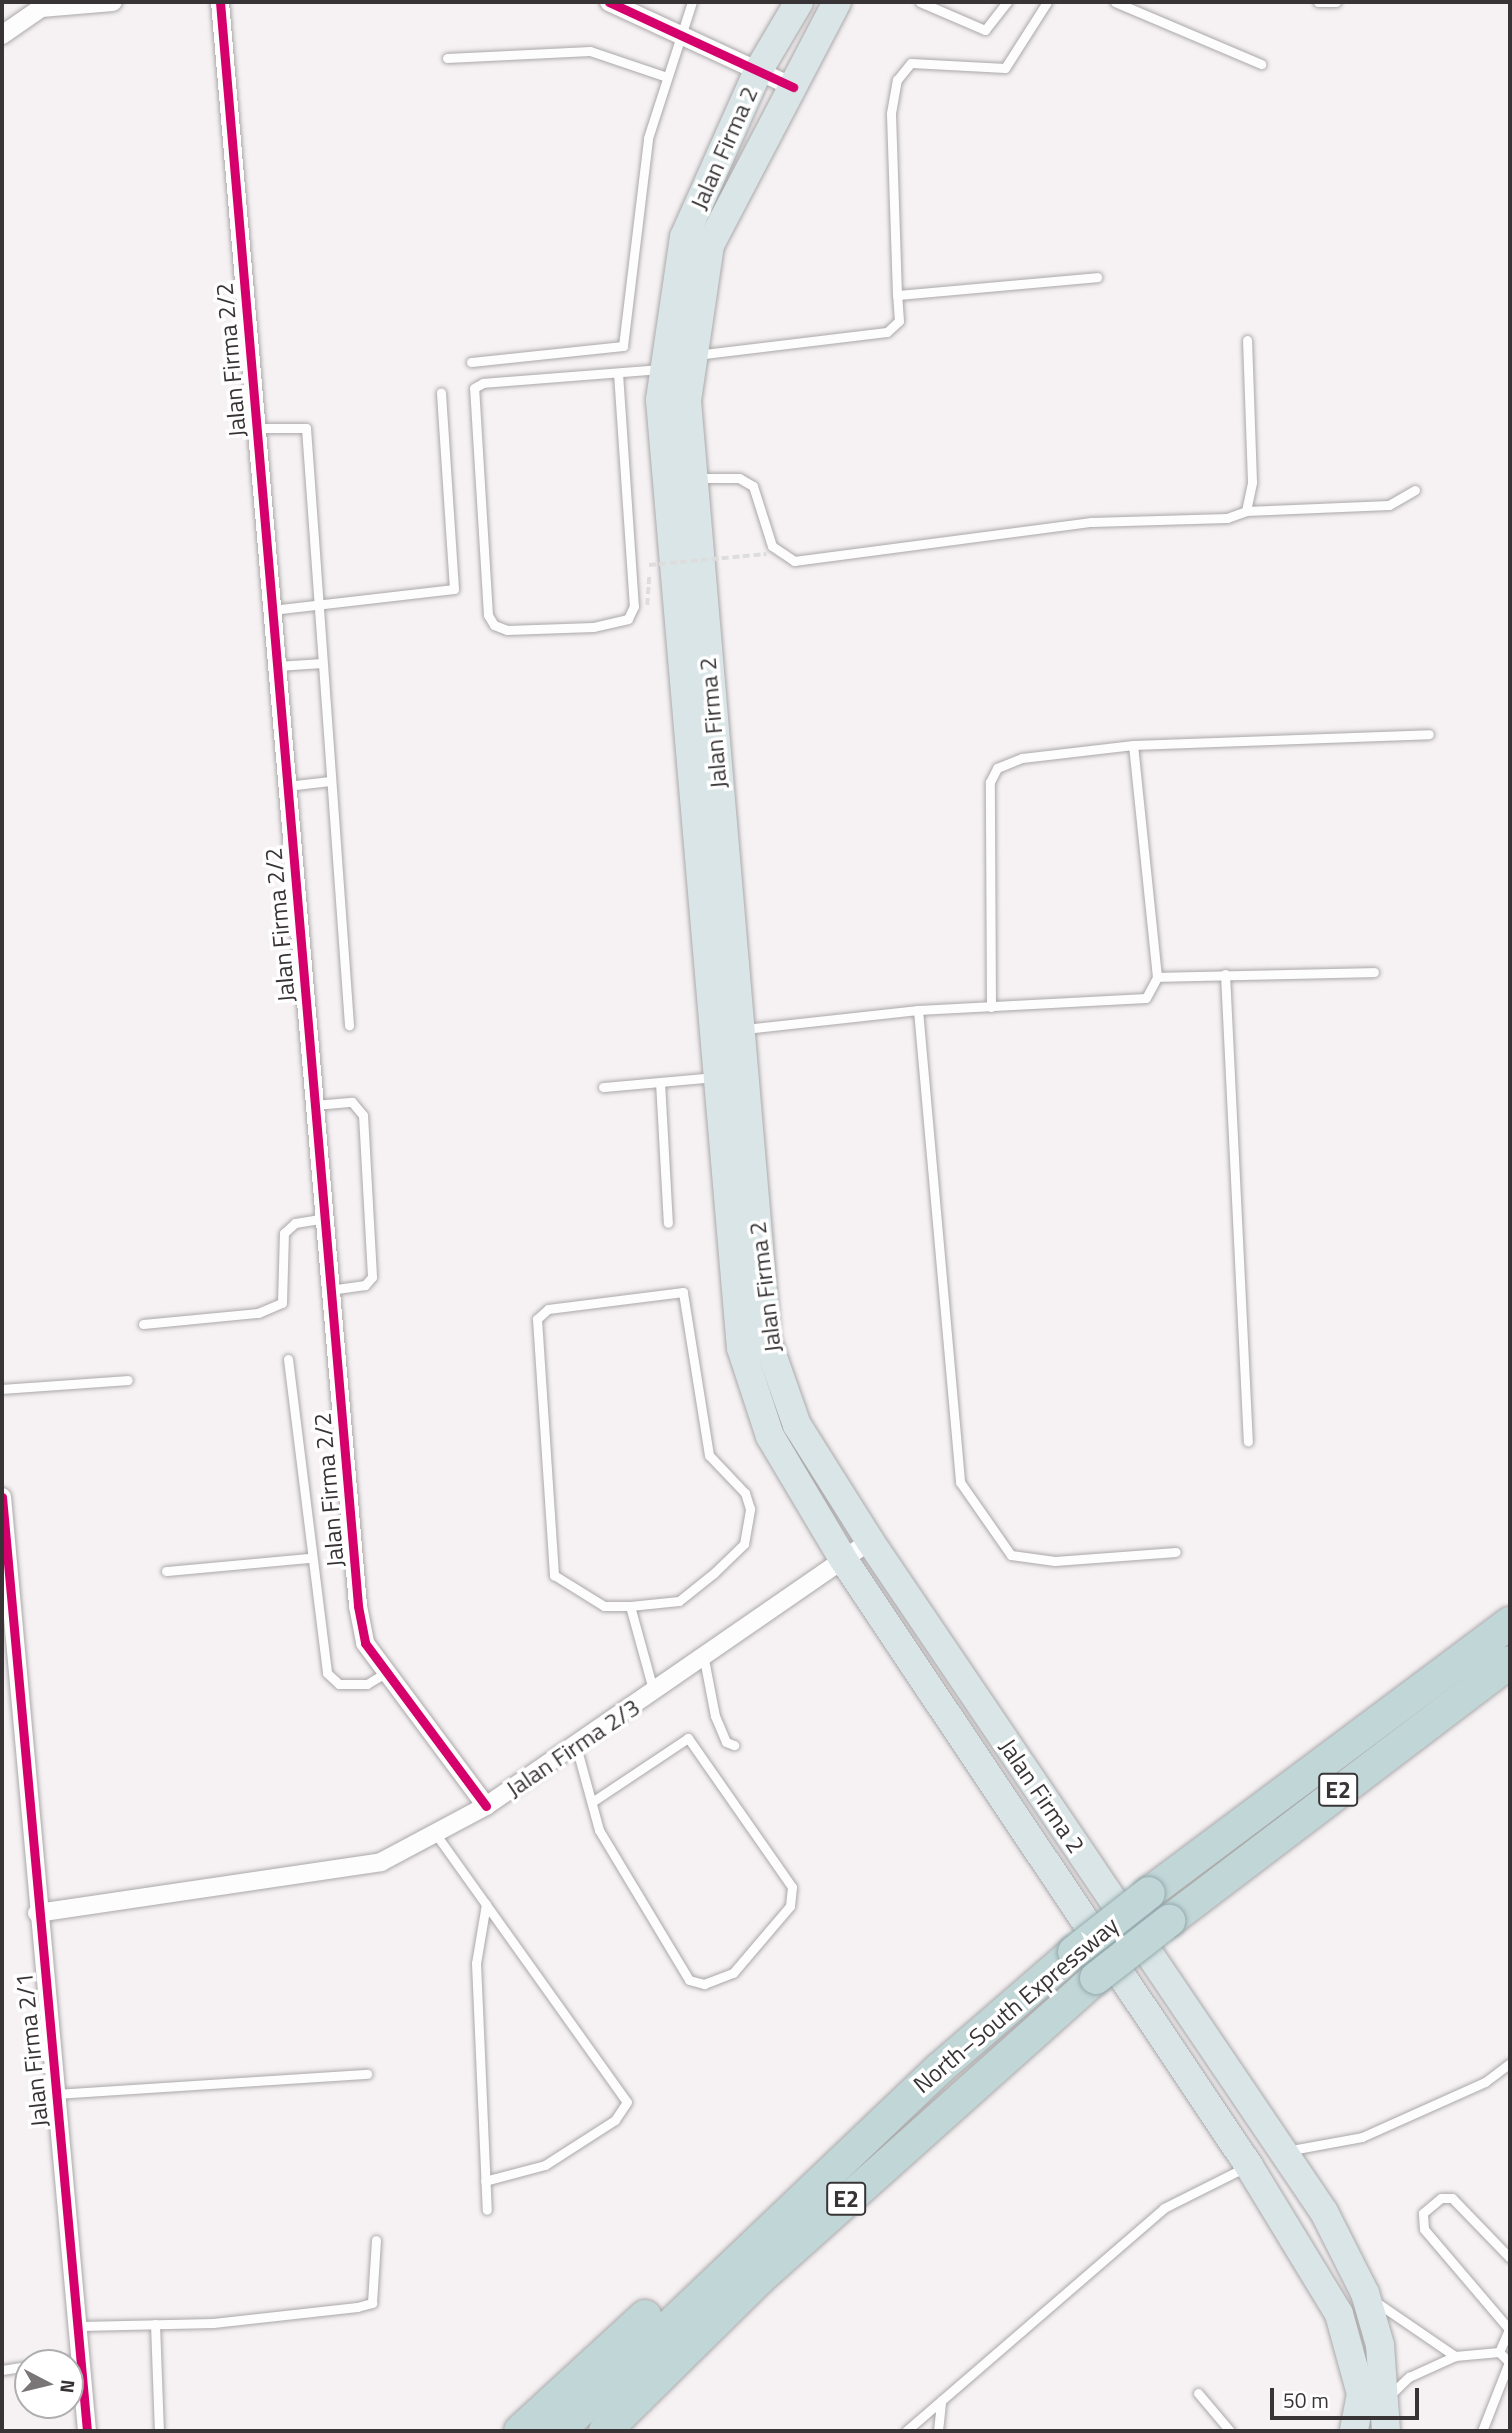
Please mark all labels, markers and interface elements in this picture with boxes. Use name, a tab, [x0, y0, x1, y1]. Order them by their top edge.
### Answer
street label: Jalan Firma 2	[684, 82, 764, 214]
street label: Jalan Firma 2/2	[210, 282, 252, 438]
street label: Jalan Firma 2	[693, 656, 733, 790]
street label: Jalan Firma 2/2	[259, 847, 301, 1003]
street label: Jalan Firma 2	[743, 1220, 787, 1354]
street label: Jalan Firma 2/2	[308, 1412, 350, 1568]
street label: Jalan Firma 2/3	[501, 1693, 645, 1803]
street label: Jalan Firma 2	[993, 1733, 1091, 1859]
road number: E2	[1317, 1770, 1359, 1810]
street label: North–South Expressway	[908, 1911, 1124, 2099]
street label: Jalan Firma 2/1	[10, 1971, 54, 2129]
road number: E2	[825, 2180, 867, 2218]
north arrow	[14, 2349, 84, 2419]
scale bar	[1274, 2374, 1423, 2418]
text: N	[53, 2378, 84, 2395]
text: 50 m	[1283, 2384, 1329, 2416]

